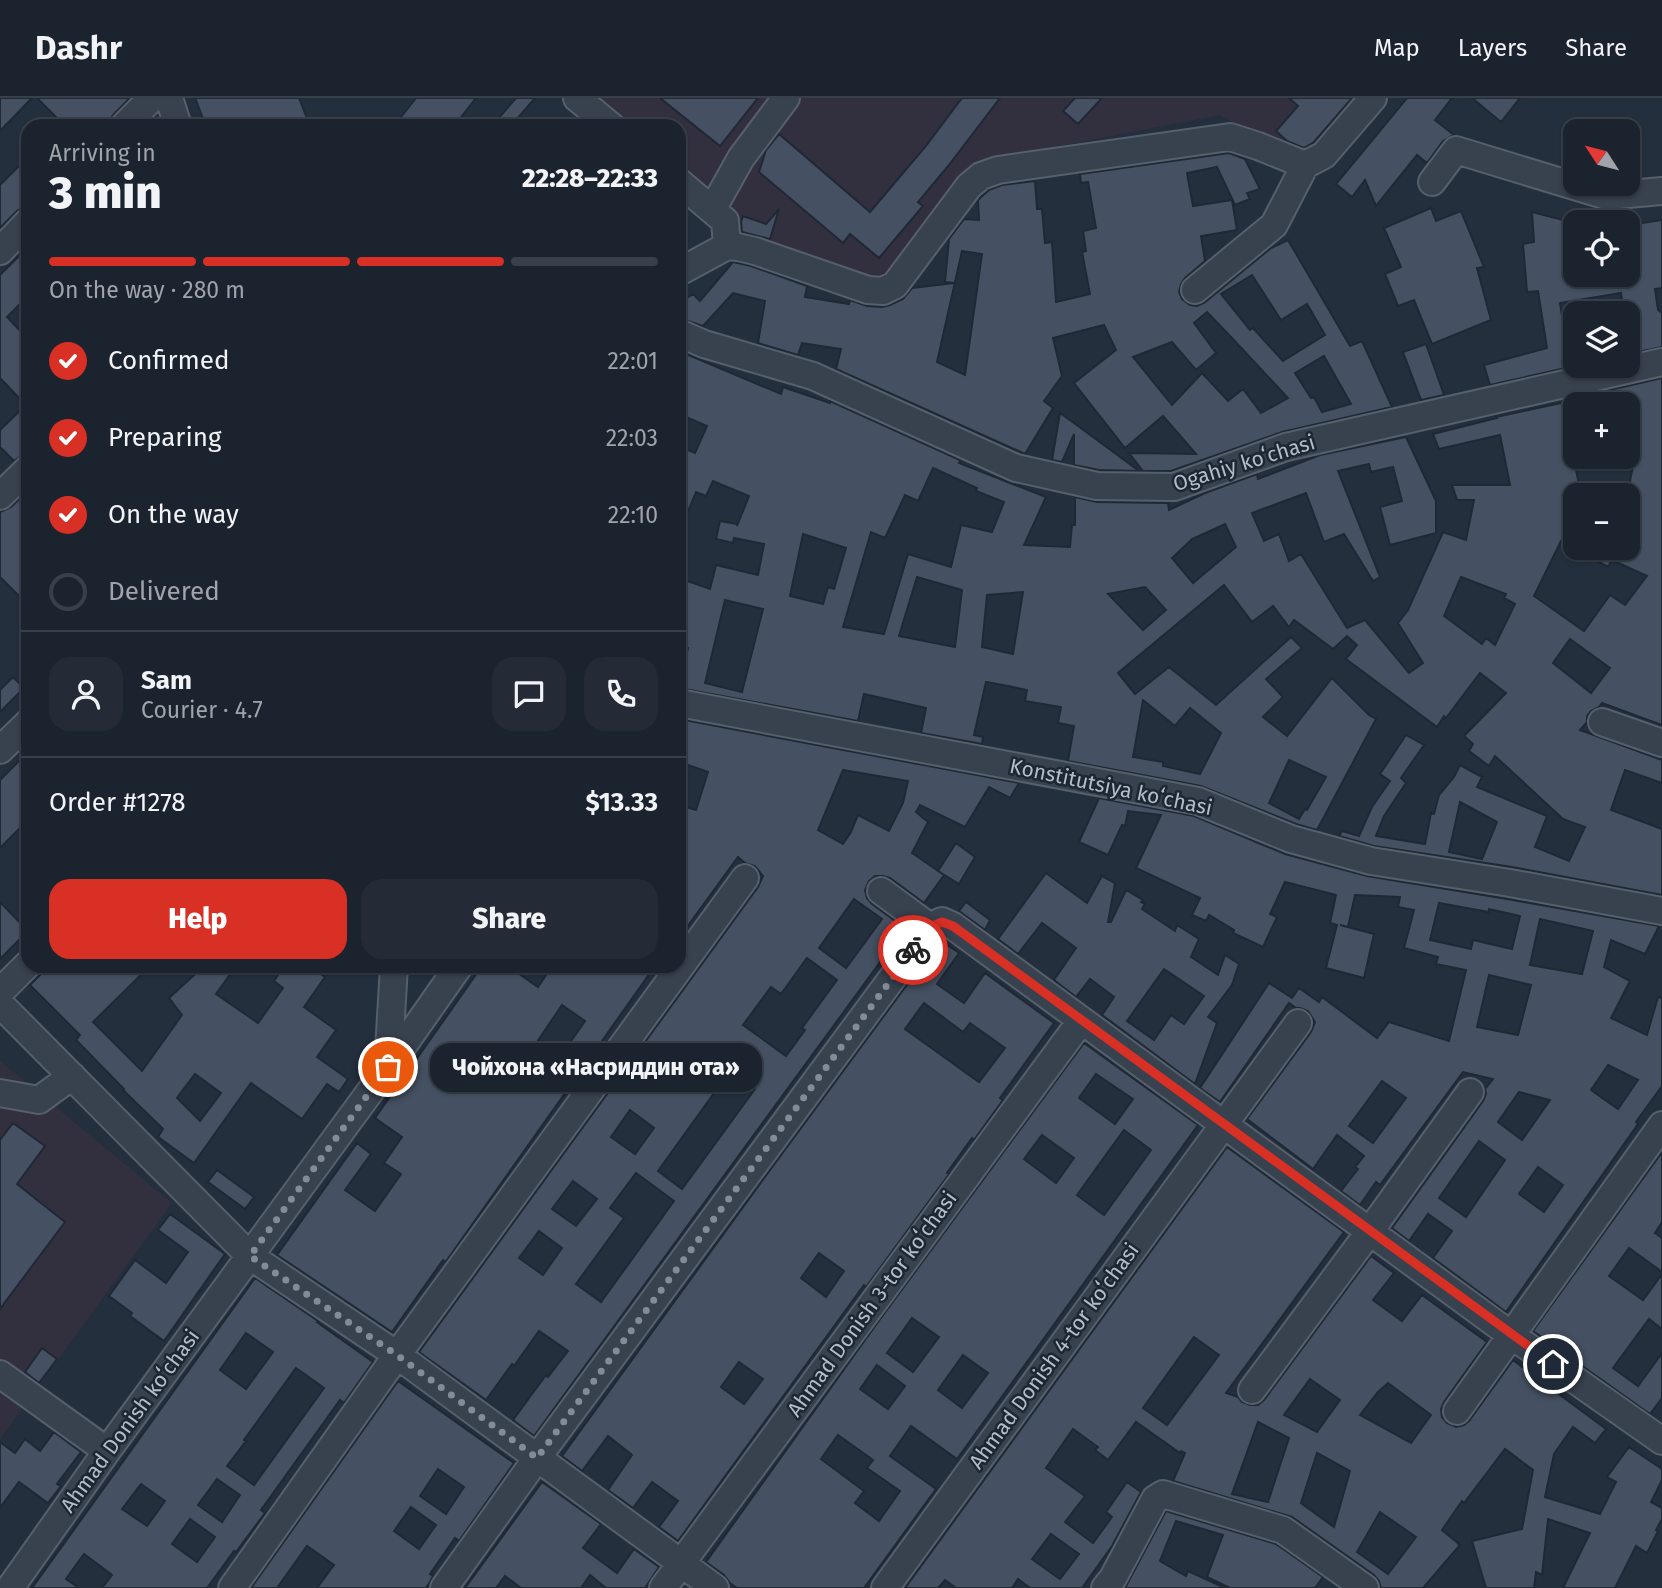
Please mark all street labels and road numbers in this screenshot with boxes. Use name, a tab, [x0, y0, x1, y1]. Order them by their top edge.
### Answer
street label: Ogahiy koʻchasi	[1170, 429, 1318, 497]
street label: Konstitutsiya koʻchasi	[1007, 753, 1215, 821]
street label: Ahmad Donish 3-tor koʻchasi	[782, 1186, 962, 1422]
street label: Ahmad Donish 4-tor koʻchasi	[963, 1238, 1145, 1474]
street label: Ahmad Donish koʻchasi	[55, 1324, 205, 1518]

